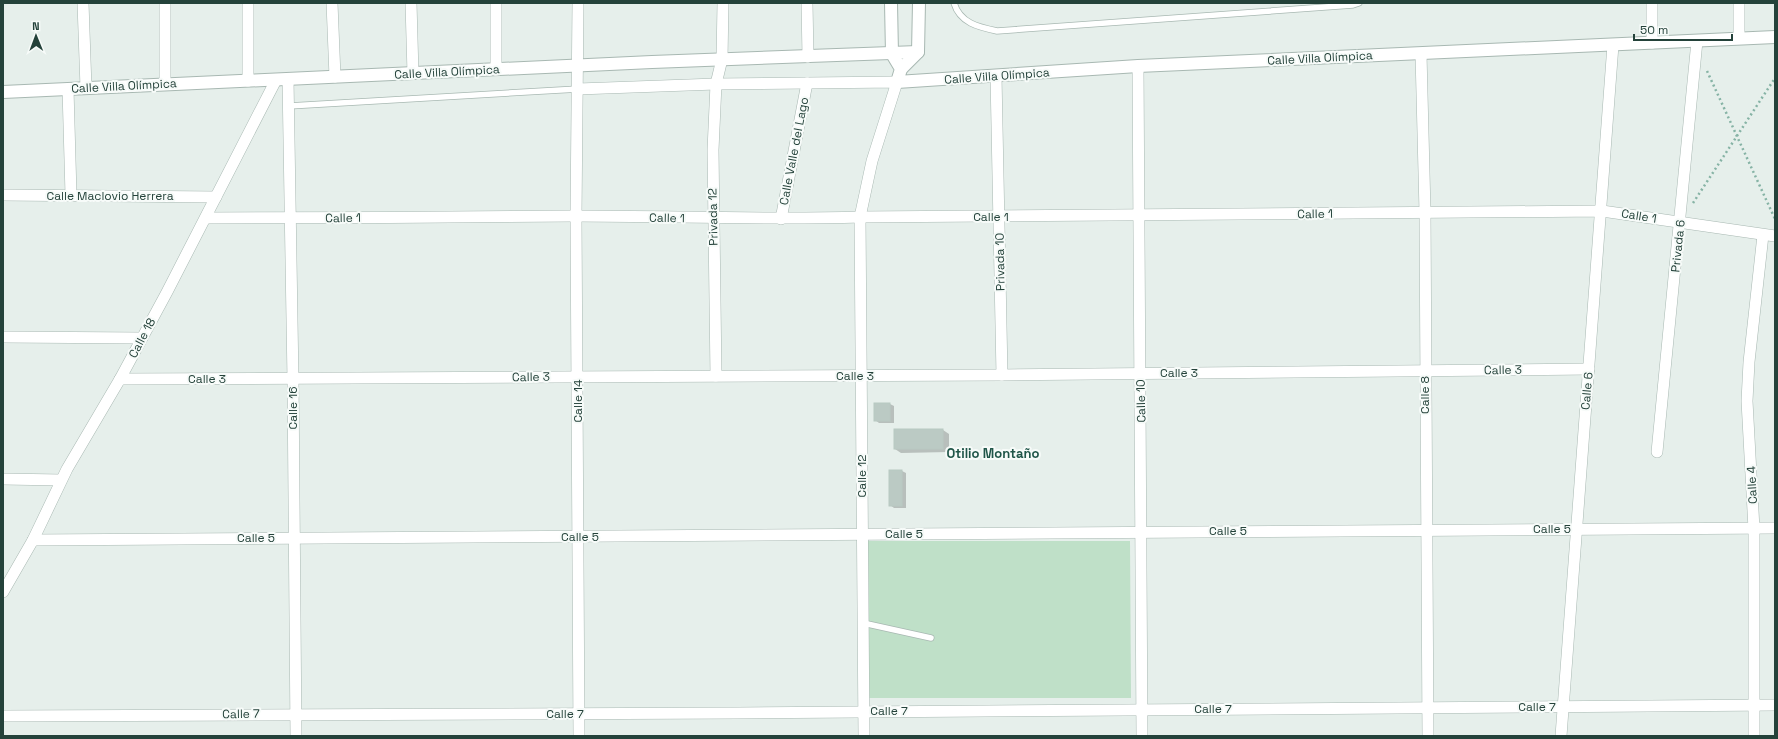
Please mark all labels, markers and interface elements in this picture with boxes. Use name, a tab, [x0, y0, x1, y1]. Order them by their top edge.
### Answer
north arrow	[16, 16, 56, 56]
scale bar	[1634, 16, 1732, 42]
text: N	[32, 19, 40, 33]
text: 50 m	[1640, 22, 1668, 38]
street label: Calle Villa Olímpica	[1267, 47, 1373, 69]
street label: Calle Villa Olímpica	[394, 61, 500, 83]
street label: Calle Villa Olímpica	[944, 64, 1050, 88]
street label: Calle Villa Olímpica	[71, 75, 177, 97]
street label: Calle Valle del Lago	[776, 96, 812, 206]
street label: Calle Maclovio Herrera	[46, 188, 174, 204]
street label: Privada 12	[704, 188, 722, 246]
street label: Calle 1	[1620, 205, 1658, 227]
street label: Calle 1	[1297, 206, 1333, 222]
street label: Calle 1	[973, 209, 1009, 225]
street label: Calle 1	[325, 210, 361, 226]
street label: Calle 1	[649, 210, 685, 226]
street label: Privada 6	[1667, 219, 1689, 273]
street label: Privada 10	[991, 233, 1009, 291]
street label: Calle 18	[125, 315, 159, 361]
street label: Calle 3	[1484, 362, 1522, 378]
street label: Calle 3	[1160, 365, 1198, 381]
street label: Calle 3	[836, 368, 874, 384]
street label: Calle 3	[512, 369, 550, 385]
street label: Calle 3	[188, 371, 226, 387]
street label: Calle 6	[1577, 371, 1597, 411]
street label: Calle 8	[1417, 376, 1433, 414]
street label: Calle 14	[570, 379, 586, 423]
street label: Calle 10	[1133, 379, 1149, 423]
street label: Calle 16	[285, 386, 301, 430]
district label: Otilio Montaño	[946, 445, 1040, 462]
street label: Calle 12	[854, 455, 870, 497]
street label: Calle 4	[1743, 465, 1761, 504]
street label: Calle 5	[1533, 521, 1571, 537]
street label: Calle 5	[1209, 523, 1247, 539]
street label: Calle 5	[885, 526, 923, 542]
street label: Calle 5	[561, 529, 599, 545]
street label: Calle 5	[237, 530, 275, 546]
street label: Calle 7	[1518, 699, 1556, 715]
street label: Calle 7	[1194, 701, 1232, 717]
street label: Calle 7	[870, 703, 908, 719]
street label: Calle 7	[222, 706, 260, 722]
street label: Calle 7	[546, 706, 584, 722]

